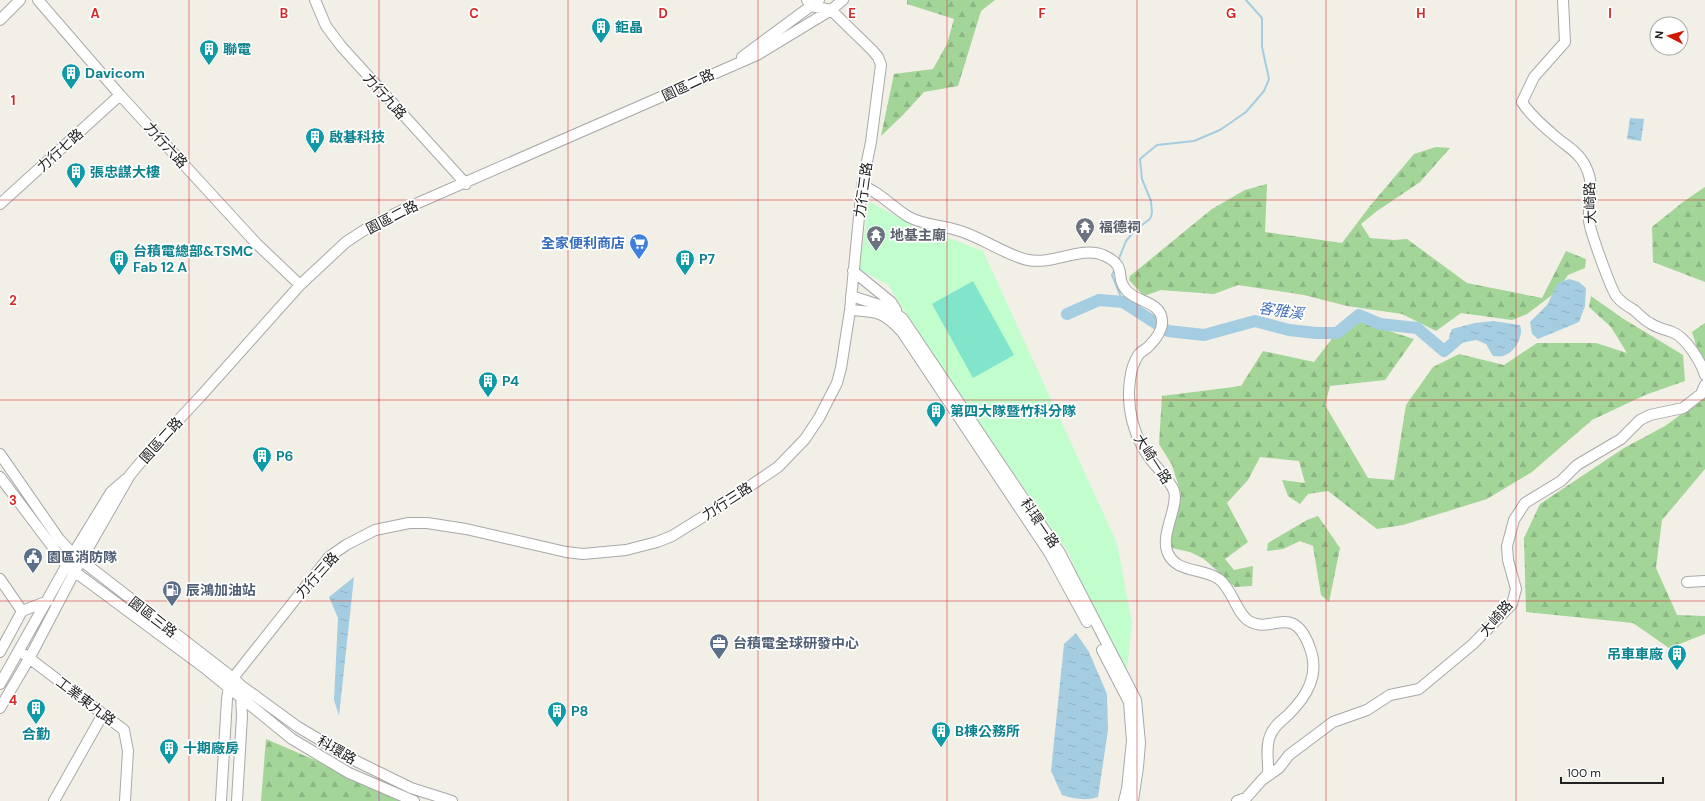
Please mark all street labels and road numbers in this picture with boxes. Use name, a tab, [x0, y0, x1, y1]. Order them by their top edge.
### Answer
street label: 園區二路	[659, 65, 717, 105]
street label: 力行九路	[360, 69, 410, 123]
street label: 力行六路	[141, 118, 191, 172]
street label: 力行七路	[33, 125, 87, 175]
street label: 力行三路	[850, 161, 876, 219]
street label: 大崎路	[1580, 182, 1600, 224]
street label: 園區二路	[363, 196, 421, 238]
street label: 園區二路	[136, 413, 186, 467]
street label: 大崎一路	[1130, 431, 1176, 487]
street label: 力行三路	[699, 478, 755, 524]
street label: 科環一路	[1017, 495, 1063, 551]
street label: 力行三路	[292, 548, 342, 602]
street label: 園區三路	[125, 593, 181, 641]
street label: 大崎路	[1475, 596, 1517, 640]
street label: 工業東九路	[53, 673, 119, 729]
street label: 科環路	[314, 732, 360, 768]

